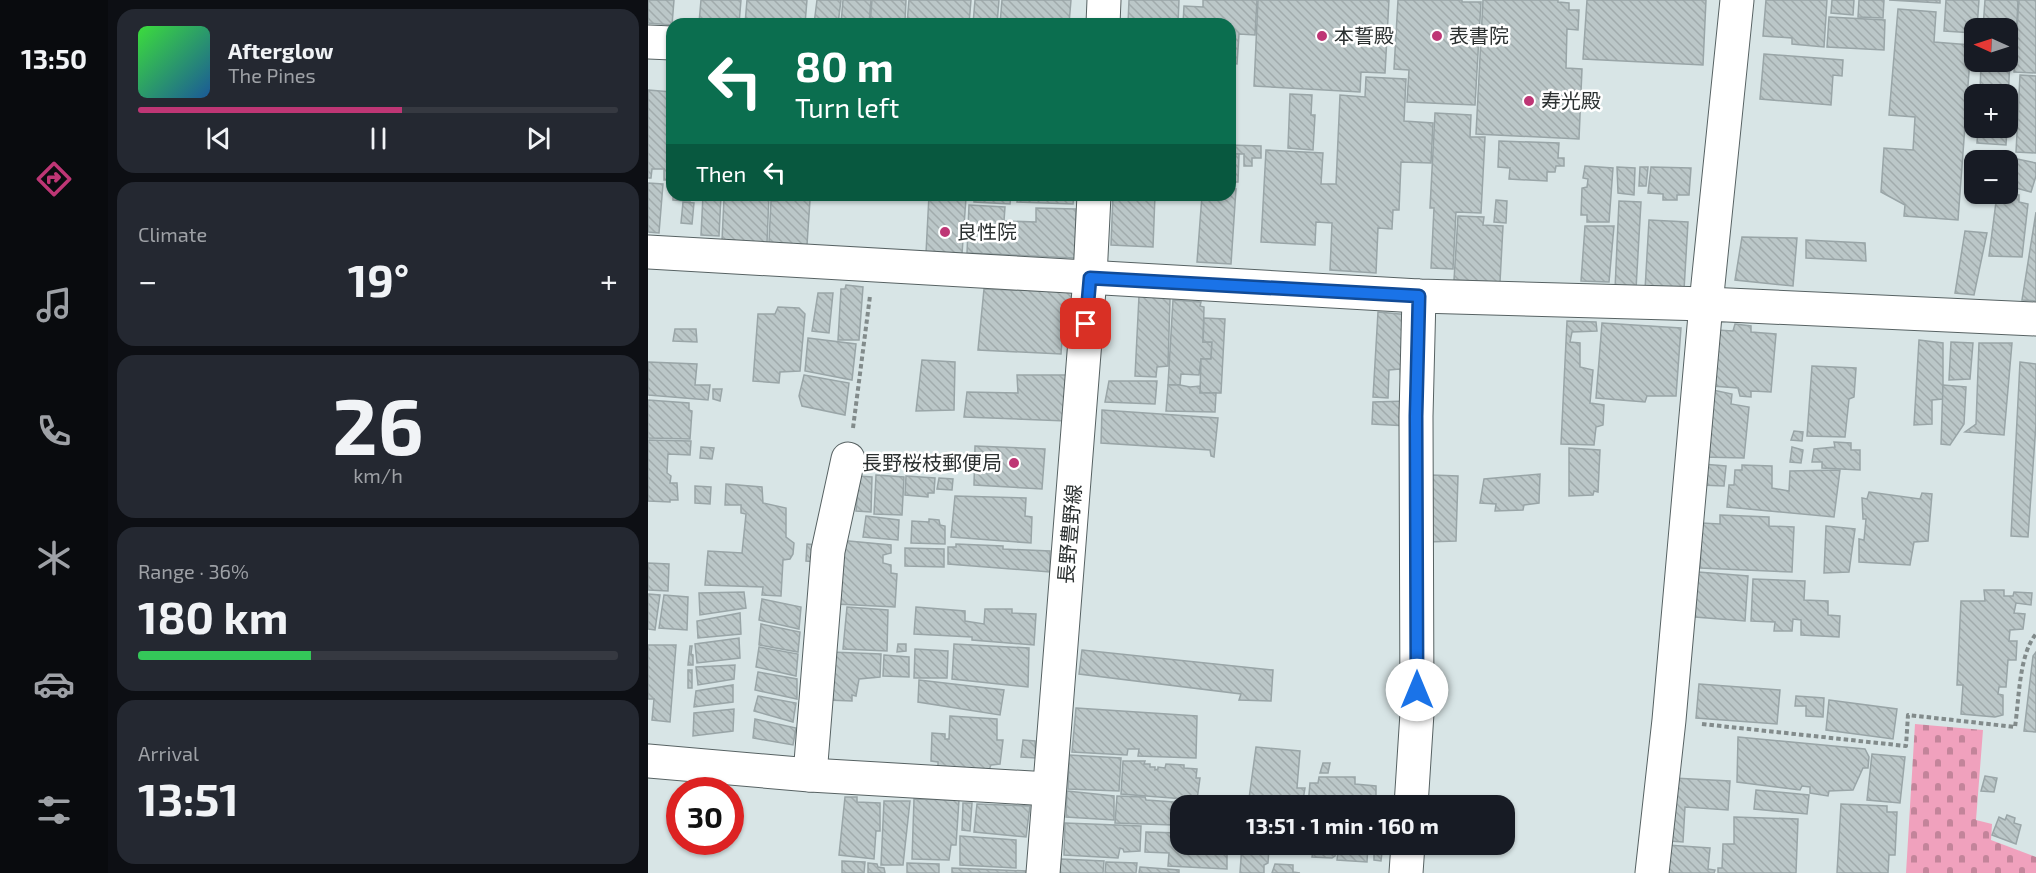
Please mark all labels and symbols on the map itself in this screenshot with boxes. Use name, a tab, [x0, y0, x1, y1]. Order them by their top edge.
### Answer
north arrow	[1964, 18, 2018, 72]
place label: 本誓殿	[1334, 23, 1394, 47]
place label: 表書院	[1449, 23, 1509, 47]
marker: 本誓殿	[1315, 29, 1329, 43]
marker: 表書院	[1430, 29, 1444, 43]
place label: 寿光殿	[1541, 88, 1601, 112]
marker: 寿光殿	[1522, 94, 1536, 108]
place label: 良性院	[957, 219, 1017, 243]
marker: 良性院	[938, 225, 952, 239]
pin	[1060, 298, 1111, 349]
place label: 長野桜枝郵便局	[862, 450, 1002, 474]
marker: 長野桜枝郵便局	[1007, 456, 1021, 470]
street label: 長野豊野線	[1053, 483, 1085, 585]
position arrow	[1385, 658, 1449, 722]
speed limit sign: 30	[666, 777, 744, 855]

